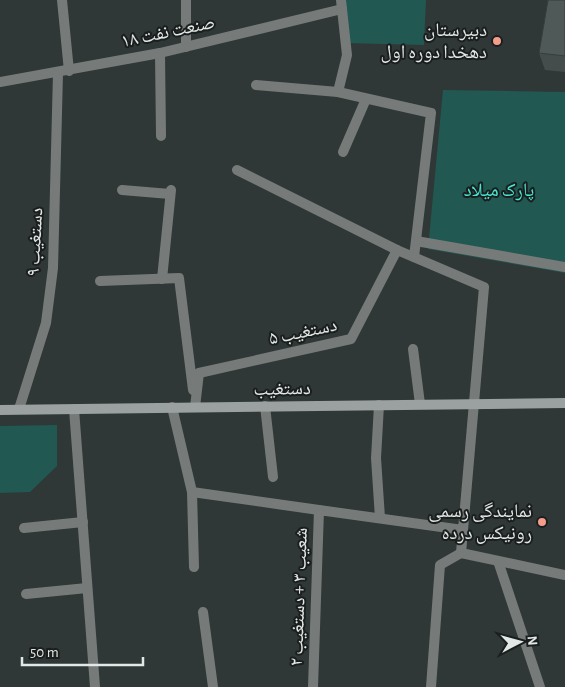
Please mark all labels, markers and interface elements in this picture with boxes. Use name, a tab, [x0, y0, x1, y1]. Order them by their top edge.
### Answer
street label: صنعت نفت ۱۸	[119, 13, 217, 51]
place label: دبیرستان دهخدا دوره اول	[380, 21, 487, 63]
marker: دبیرستان دهخدا دوره اول	[491, 35, 503, 47]
park label: پارک میلاد	[464, 181, 534, 201]
street label: دستغیب ۹	[24, 207, 47, 277]
street label: دستغیب ۵	[267, 315, 339, 349]
street label: دستغیب	[253, 379, 311, 400]
place label: نمایندگی رسمی رونیکس درده	[428, 502, 532, 544]
marker: نمایندگی رسمی رونیکس درده	[536, 516, 548, 528]
street label: شعیب ۳ + دستغیب ۲	[287, 527, 312, 667]
north arrow	[495, 617, 545, 667]
scale bar	[22, 634, 144, 666]
text: N	[524, 635, 539, 646]
text: 50 m	[30, 645, 59, 660]

